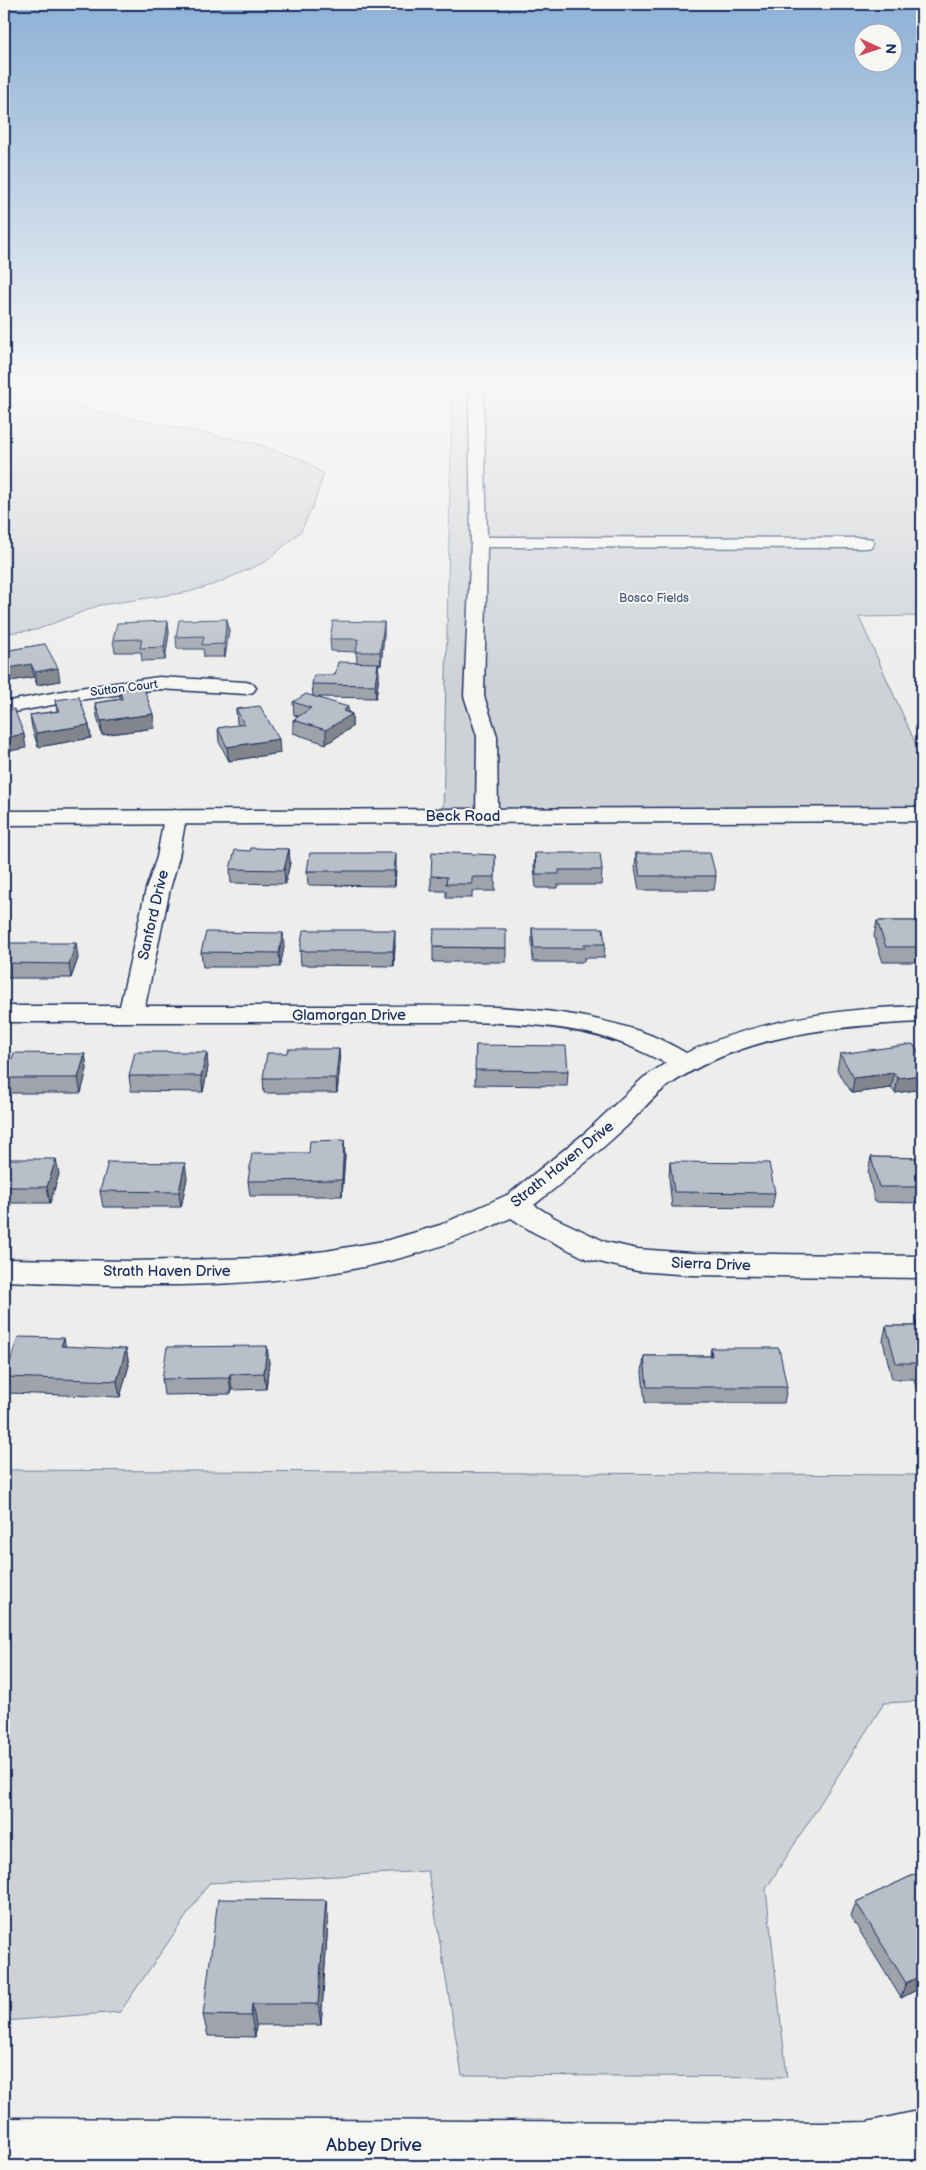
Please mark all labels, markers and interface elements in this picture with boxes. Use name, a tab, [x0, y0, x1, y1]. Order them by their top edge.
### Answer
north arrow	[854, 22, 904, 72]
text: N	[882, 43, 899, 54]
park label: Bosco Fields	[619, 591, 689, 606]
street label: Sutton Court	[89, 677, 159, 700]
street label: Beck Road	[426, 807, 500, 826]
street label: Sanford Drive	[134, 868, 173, 962]
street label: Glamorgan Drive	[292, 1006, 406, 1025]
street label: Strath Haven Drive	[507, 1117, 618, 1212]
street label: Sierra Drive	[671, 1254, 751, 1275]
street label: Strath Haven Drive	[103, 1262, 231, 1281]
street label: Abbey Drive	[326, 2135, 422, 2156]

